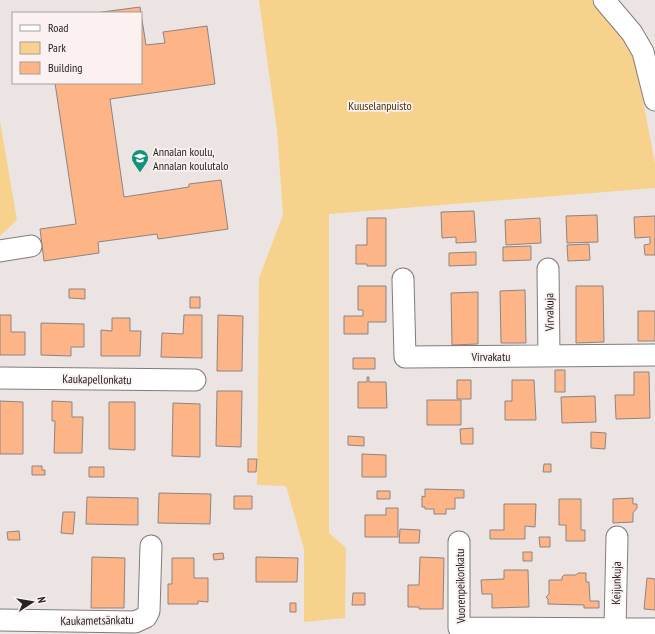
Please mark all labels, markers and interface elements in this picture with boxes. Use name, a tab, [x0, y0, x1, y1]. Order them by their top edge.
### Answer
legend	[12, 12, 142, 84]
text: Road	[48, 20, 68, 35]
text: Park	[48, 40, 66, 55]
text: Building	[48, 60, 83, 75]
park label: Kuuselanpuisto	[348, 98, 412, 113]
place label: Annalan koulu, Annalan koulutalo	[153, 144, 228, 173]
school or university icon: Annalan koulu, Annalan koulutalo	[130, 148, 150, 173]
street label: Virvakuja	[541, 293, 557, 332]
street label: Virvakatu	[471, 349, 510, 364]
street label: Kaukapellonkatu	[62, 371, 132, 387]
street label: Vuorenpeikonkatu	[452, 549, 468, 624]
street label: Keijunkuja	[608, 561, 624, 605]
north arrow	[12, 582, 52, 622]
text: N	[34, 596, 49, 604]
street label: Kaukametsänkatu	[60, 612, 134, 628]

